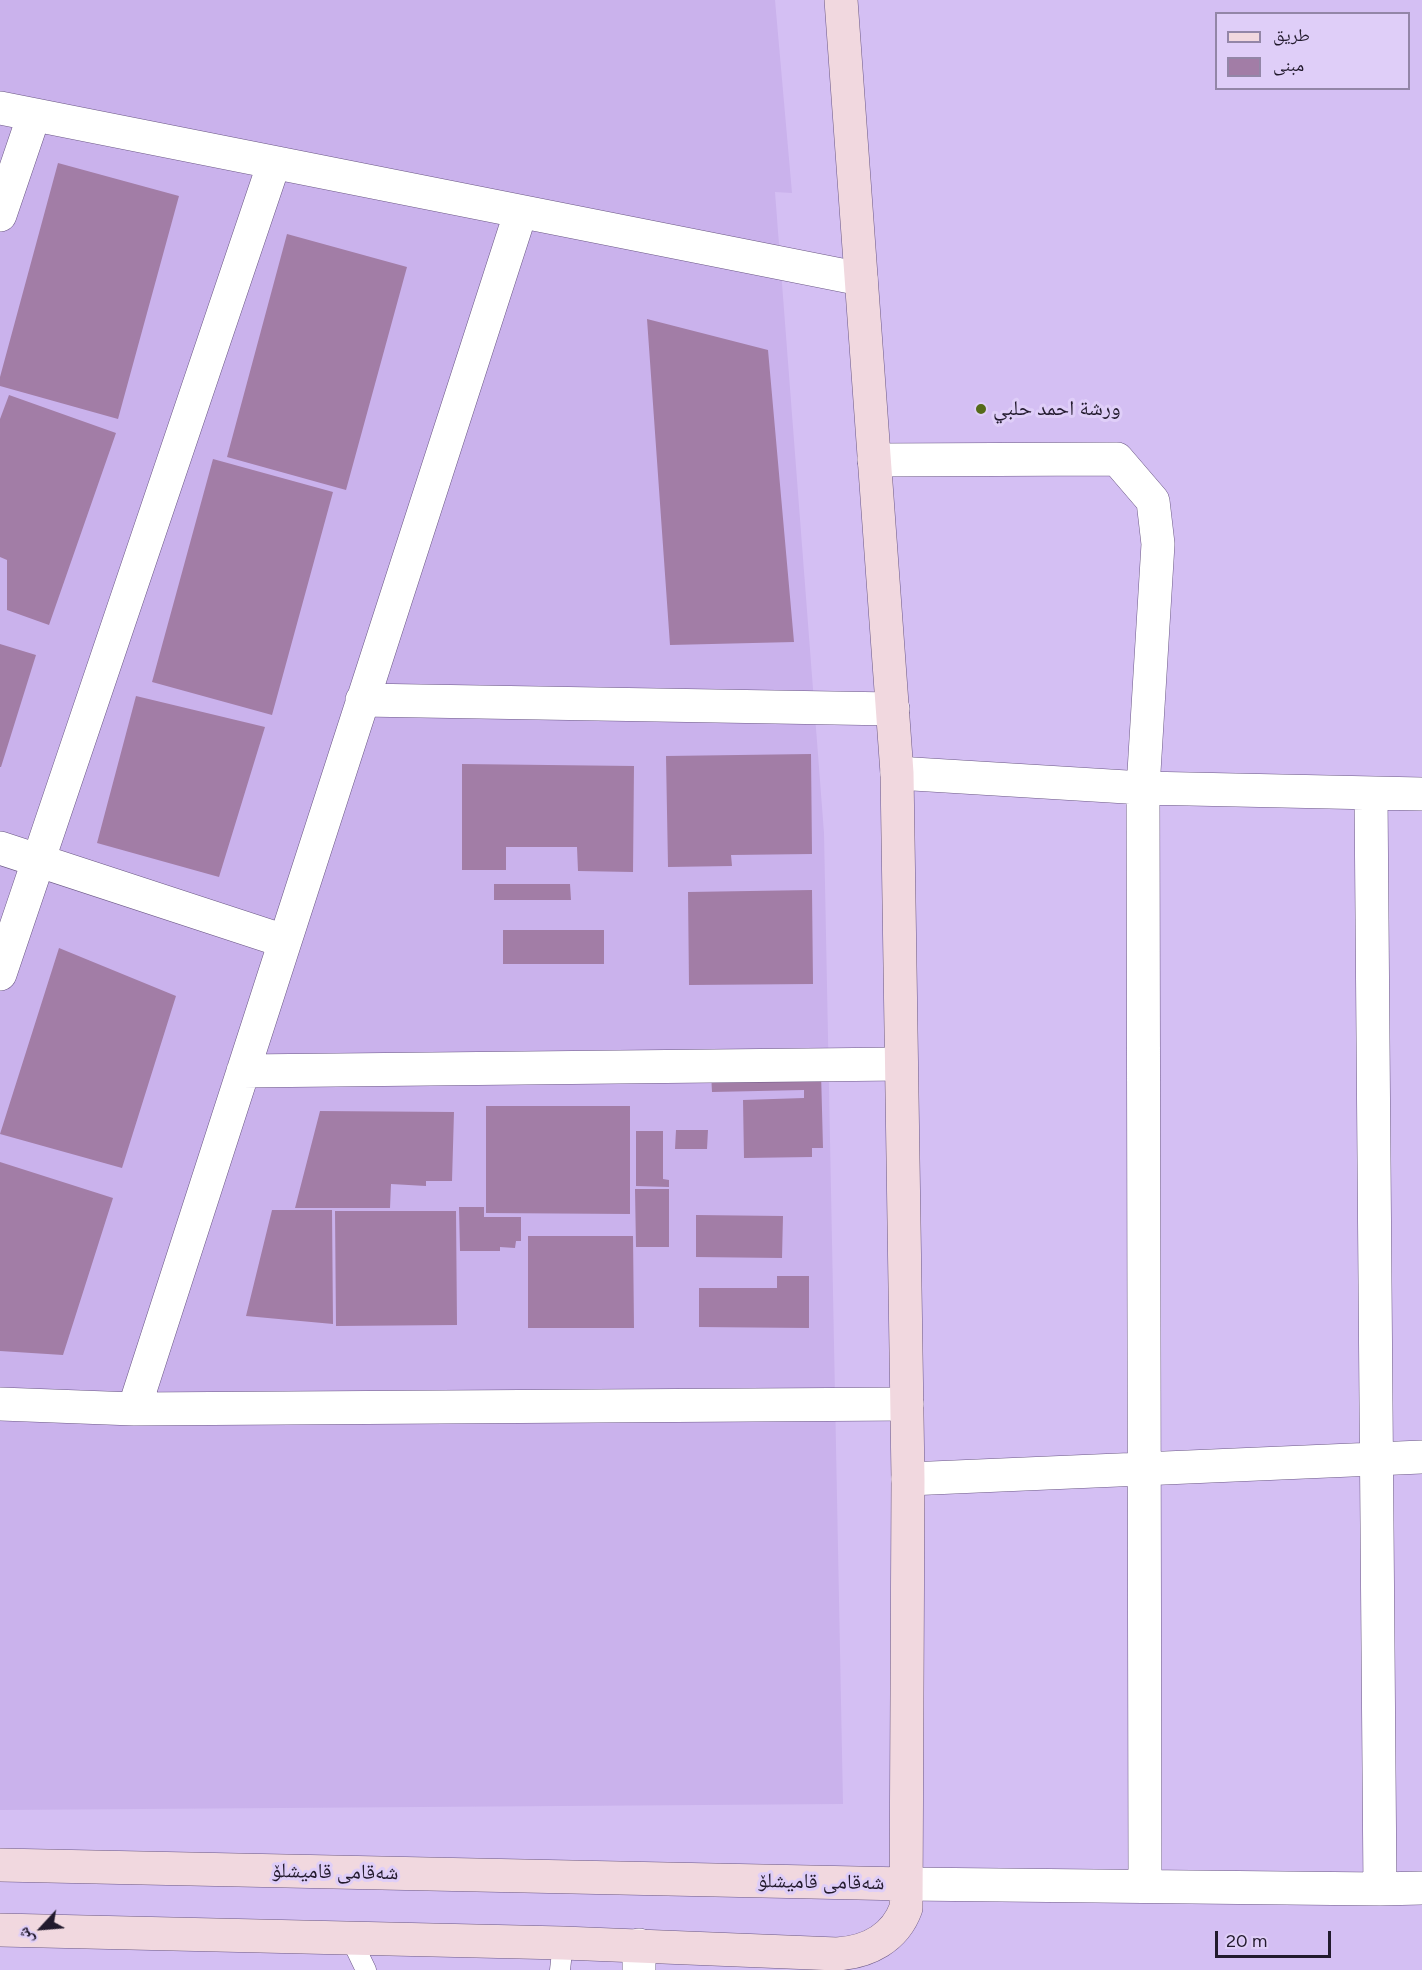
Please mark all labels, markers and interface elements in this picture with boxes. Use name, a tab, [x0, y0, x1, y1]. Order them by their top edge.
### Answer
legend	[1215, 12, 1410, 90]
text: طريق	[1273, 24, 1310, 46]
text: مبنى	[1273, 54, 1304, 76]
place label: ورشة احمد حلبي	[993, 396, 1121, 422]
marker: ورشة احمد حلبي	[974, 402, 988, 416]
street label: شەقامی قامیشلۆ	[271, 1858, 399, 1886]
street label: شەقامی قامیشلۆ	[757, 1868, 885, 1896]
north arrow	[12, 1898, 72, 1958]
scale bar	[1218, 1919, 1334, 1957]
text: ش	[13, 1924, 38, 1948]
text: 20 m	[1226, 1930, 1267, 1952]

